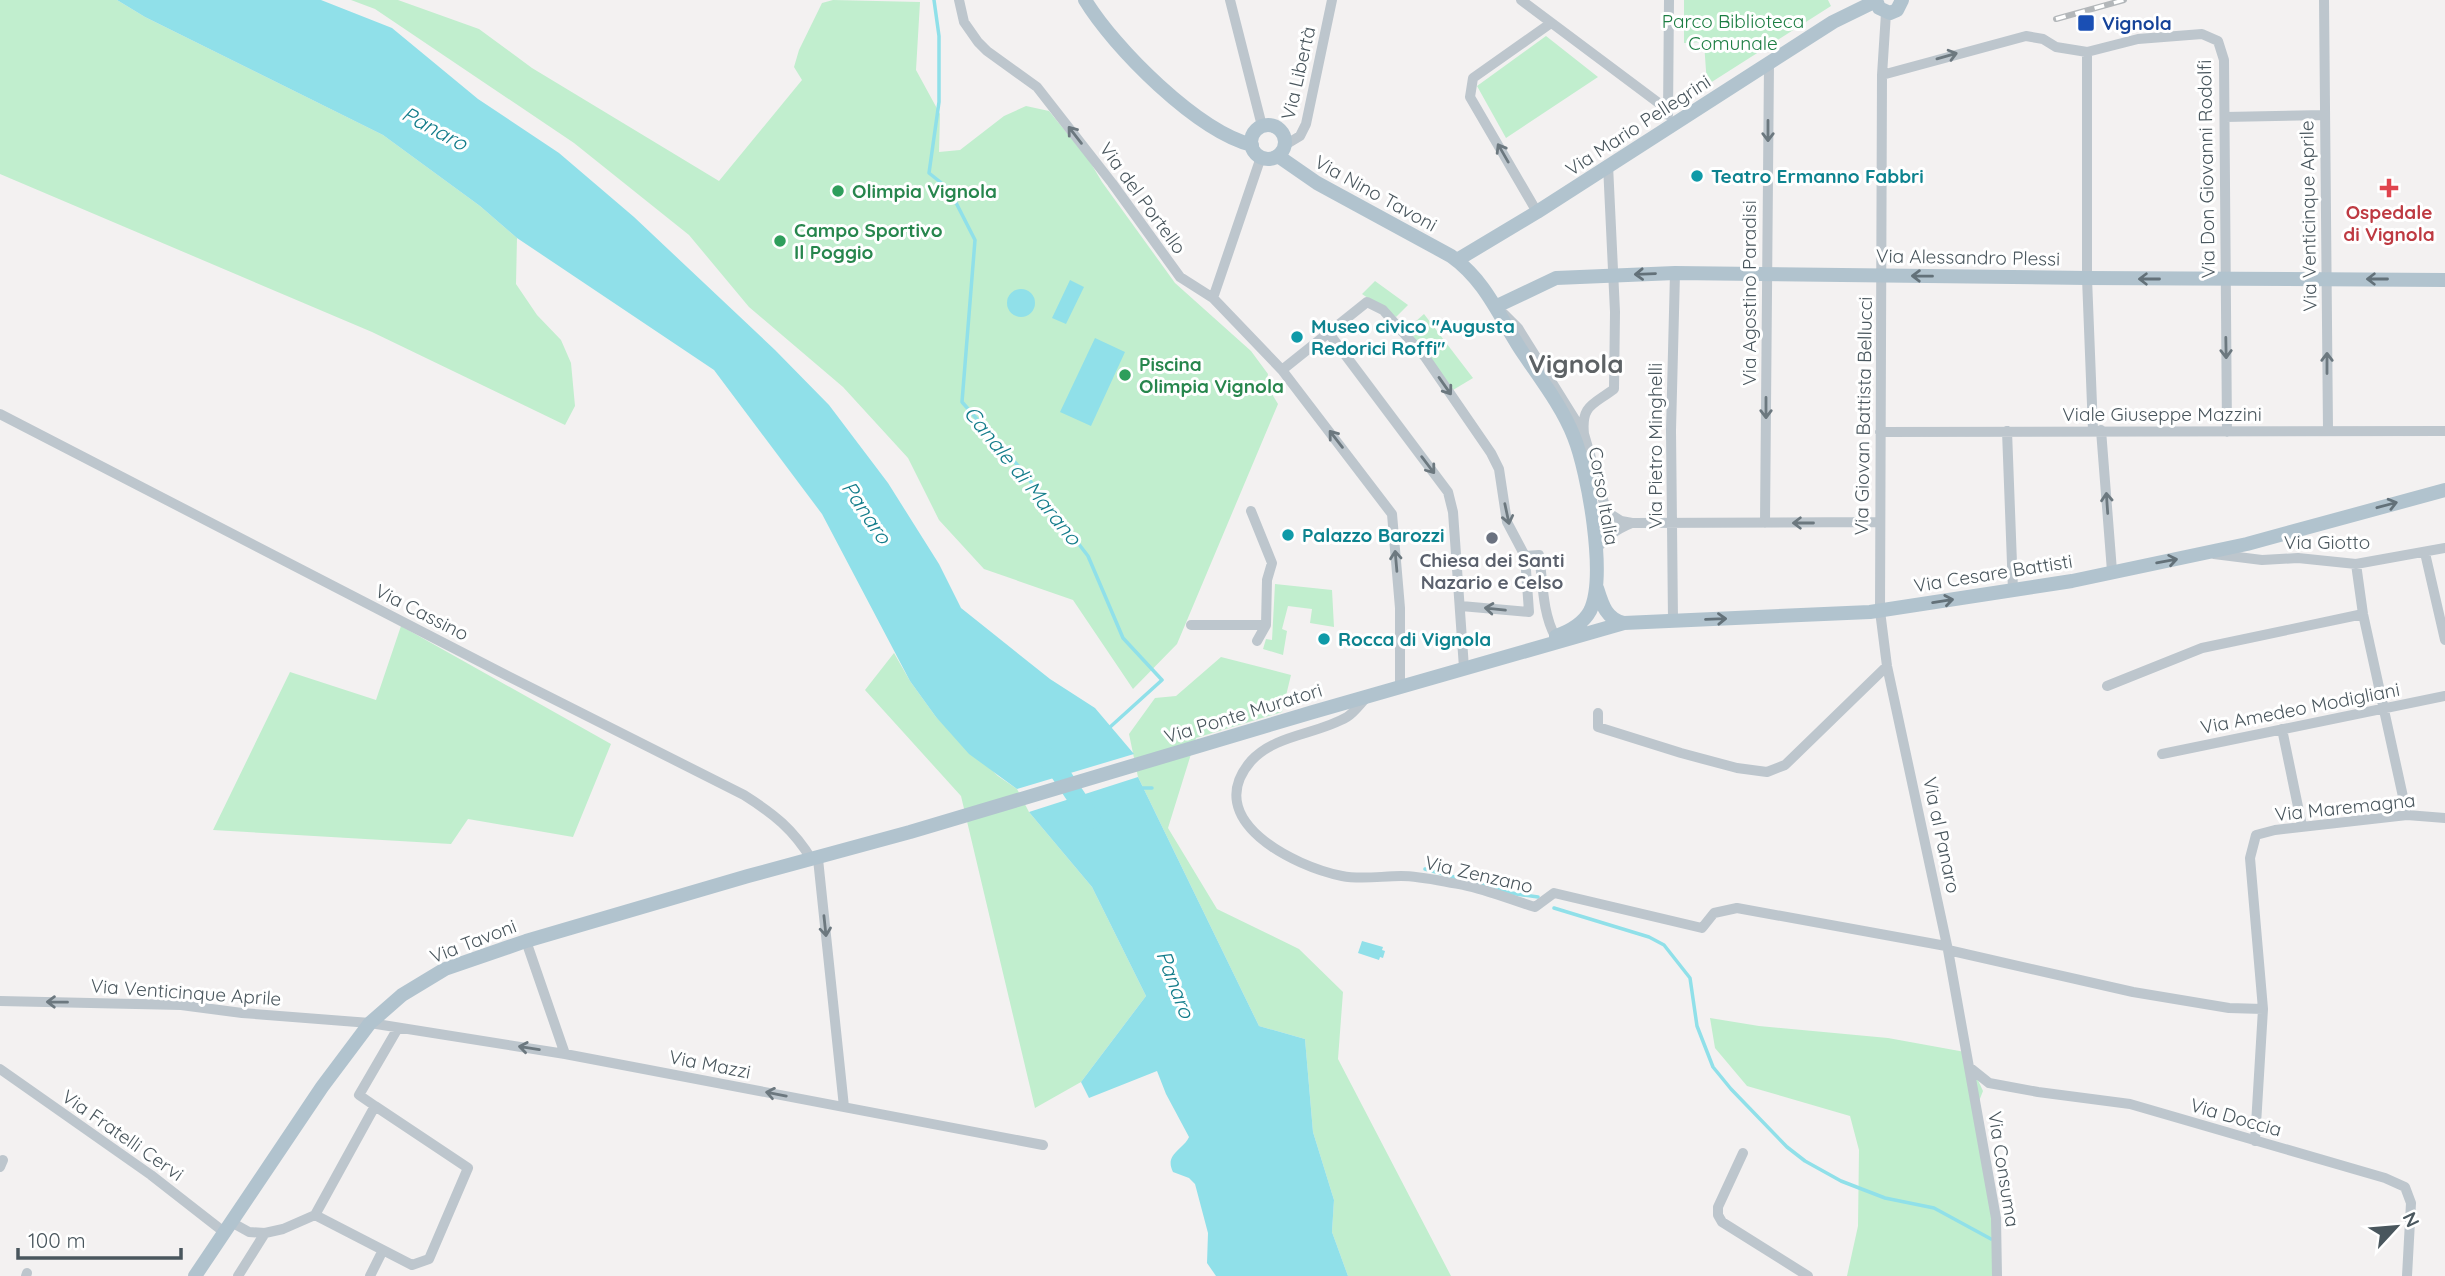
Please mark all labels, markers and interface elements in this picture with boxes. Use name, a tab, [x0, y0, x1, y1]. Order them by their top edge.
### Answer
park label: Parco Biblioteca Comunale	[1662, 9, 1804, 55]
place label: Vignola	[2102, 11, 2172, 35]
marker: Vignola	[2076, 13, 2096, 33]
street label: Via Libertà	[1276, 24, 1320, 122]
one-way arrow	[1936, 49, 1958, 62]
street label: Via Don Giovanni Rodolfi	[2192, 59, 2220, 279]
street label: Via Mario Pellegrini	[1561, 69, 1715, 181]
water label: Panaro	[398, 100, 473, 157]
one-way arrow	[1761, 120, 1775, 143]
street label: Via Venticinque Aprile	[2294, 120, 2322, 312]
one-way arrow	[1068, 127, 1083, 145]
street label: Via del Portello	[1094, 137, 1192, 259]
one-way arrow	[1496, 144, 1510, 164]
street label: Via Nino Tavoni	[1311, 149, 1441, 237]
place label: Teatro Ermanno Fabbri	[1711, 164, 1924, 188]
marker: Teatro Ermanno Fabbri	[1689, 168, 1705, 184]
marker: Ospedale di Vignola	[2379, 178, 2399, 198]
place label: Olimpia Vignola	[852, 179, 997, 203]
marker: Olimpia Vignola	[830, 183, 846, 199]
street label: Via Agostino Paradisi	[1737, 200, 1761, 386]
place label: Ospedale di Vignola	[2343, 200, 2435, 246]
place label: Campo Sportivo Il Poggio	[794, 218, 943, 264]
marker: Campo Sportivo Il Poggio	[772, 233, 788, 249]
street label: Via Alessandro Plessi	[1876, 243, 2060, 271]
one-way arrow	[1634, 267, 1657, 280]
one-way arrow	[1911, 269, 1934, 283]
one-way arrow	[2138, 272, 2161, 286]
one-way arrow	[2366, 272, 2389, 286]
street label: Via Giovan Battista Bellucci	[1849, 296, 1877, 536]
place label: Museo civico "Augusta Redorici Roffi"	[1311, 314, 1515, 360]
marker: Museo civico "Augusta Redorici Roffi"	[1289, 329, 1305, 345]
one-way arrow	[2219, 336, 2233, 359]
district label: Vignola	[1528, 347, 1624, 380]
one-way arrow	[2320, 351, 2334, 374]
place label: Piscina Olimpia Vignola	[1139, 352, 1284, 398]
street label: Via Pietro Minghelli	[1643, 363, 1667, 529]
marker: Piscina Olimpia Vignola	[1117, 367, 1133, 383]
one-way arrow	[1438, 376, 1453, 395]
one-way arrow	[1759, 396, 1773, 419]
water label: Canale di Marano	[959, 400, 1088, 551]
street label: Viale Giuseppe Mazzini	[2062, 402, 2262, 426]
one-way arrow	[1329, 431, 1344, 449]
street label: Corso Italia	[1584, 445, 1624, 547]
one-way arrow	[1420, 455, 1435, 474]
water label: Panaro	[837, 476, 898, 550]
one-way arrow	[2100, 492, 2113, 515]
one-way arrow	[2375, 498, 2398, 511]
one-way arrow	[1500, 502, 1514, 525]
one-way arrow	[1792, 516, 1815, 530]
place label: Palazzo Barozzi	[1302, 523, 1444, 547]
marker: Palazzo Barozzi	[1280, 527, 1296, 543]
marker: Chiesa dei Santi Nazario e Celso	[1484, 530, 1500, 546]
street label: Via Giotto	[2284, 530, 2370, 554]
place label: Chiesa dei Santi Nazario e Celso	[1419, 548, 1565, 594]
street label: Via Cesare Battisti	[1912, 549, 2074, 597]
one-way arrow	[1389, 550, 1402, 573]
one-way arrow	[2155, 554, 2178, 567]
street label: Via Cassino	[371, 578, 473, 646]
one-way arrow	[1931, 594, 1954, 607]
one-way arrow	[1484, 602, 1507, 615]
one-way arrow	[1704, 612, 1727, 625]
place label: Rocca di Vignola	[1338, 627, 1491, 651]
marker: Rocca di Vignola	[1316, 631, 1332, 647]
street label: Via Amedeo Modigliani	[2198, 677, 2402, 739]
street label: Via Ponte Muratori	[1161, 678, 1325, 748]
street label: Via al Panaro	[1918, 775, 1966, 895]
street label: Via Maremagna	[2273, 788, 2417, 826]
street label: Via Zenzano	[1423, 850, 1535, 898]
street label: Via Tavoni	[426, 914, 520, 968]
one-way arrow	[819, 915, 832, 937]
water label: Panaro	[1151, 947, 1201, 1023]
street label: Via Venticinque Aprile	[90, 973, 282, 1011]
one-way arrow	[46, 995, 69, 1009]
one-way arrow	[518, 1041, 541, 1054]
street label: Via Mazzi	[667, 1044, 753, 1084]
street label: Via Fratelli Cervi	[57, 1084, 189, 1186]
one-way arrow	[765, 1087, 788, 1100]
street label: Via Doccia	[2188, 1093, 2284, 1141]
street label: Via Consuma	[1983, 1109, 2025, 1229]
north arrow	[2361, 1192, 2431, 1262]
text: N	[2397, 1208, 2425, 1231]
scale bar	[18, 1216, 180, 1260]
text: 100 m	[28, 1227, 86, 1253]

